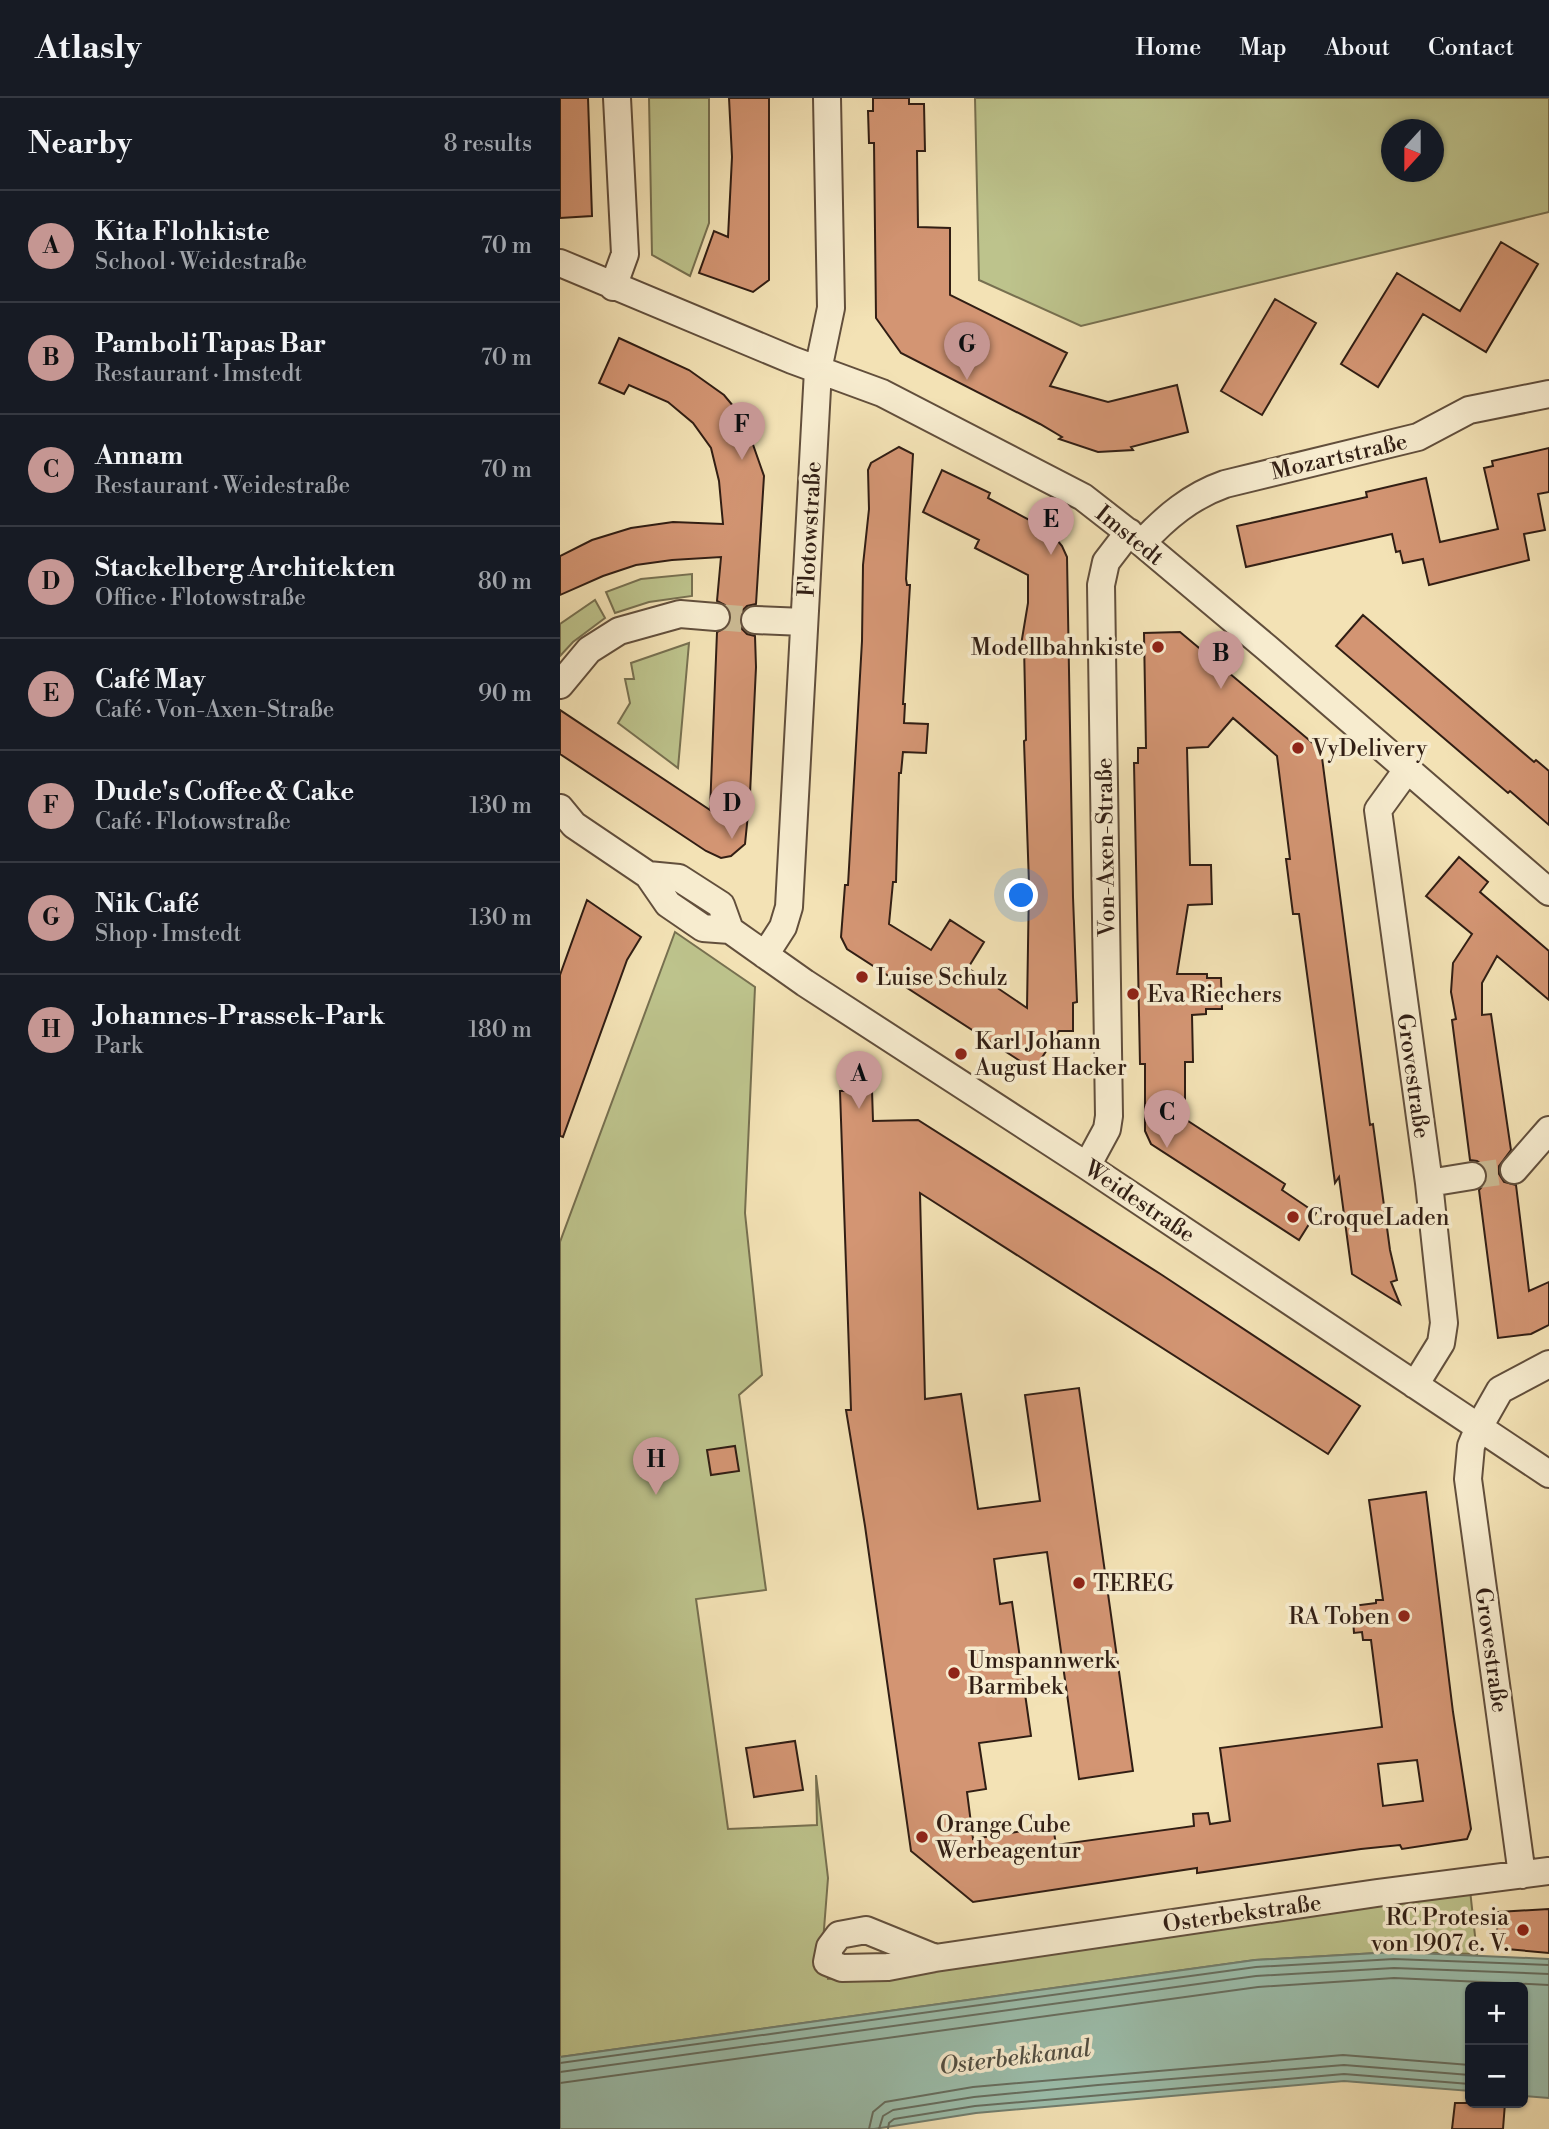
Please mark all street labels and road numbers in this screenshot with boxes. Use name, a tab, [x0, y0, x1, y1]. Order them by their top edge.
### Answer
street label: Mozartstraße	[1268, 428, 1410, 486]
street label: Flotowstraße	[792, 461, 828, 598]
street label: Imstedt	[1090, 500, 1169, 572]
street label: Von-Axen-Straße	[1090, 757, 1122, 938]
street label: Grovestraße	[1390, 1012, 1436, 1141]
street label: Weidestraße	[1078, 1154, 1200, 1249]
street label: Grovestraße	[1468, 1586, 1514, 1715]
street label: Osterbekstraße	[1161, 1889, 1323, 1939]

